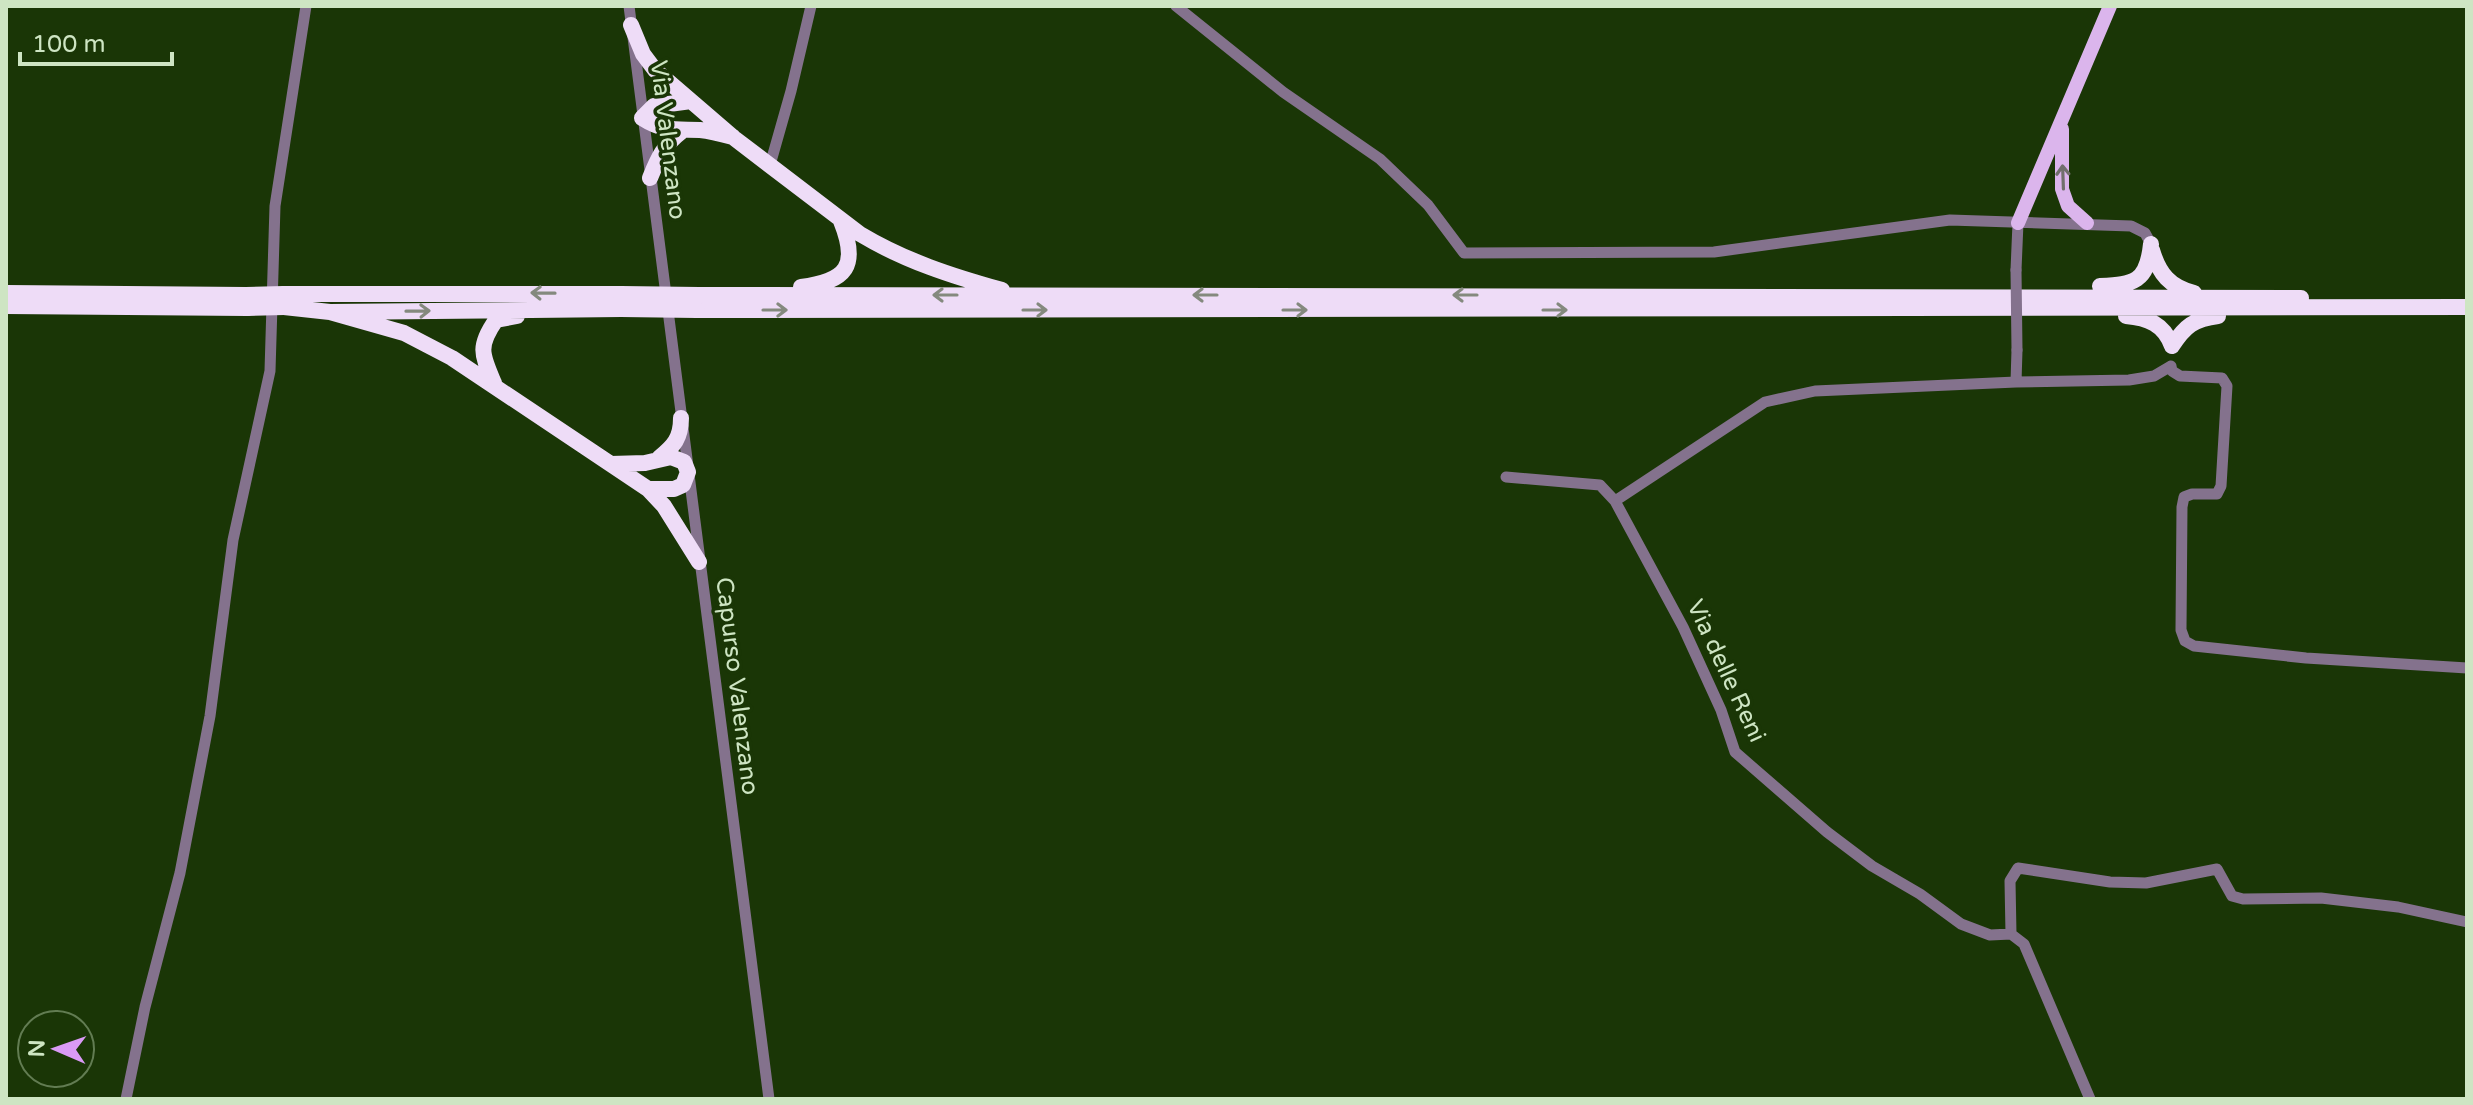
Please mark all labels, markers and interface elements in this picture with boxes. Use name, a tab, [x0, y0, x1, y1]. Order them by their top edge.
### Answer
scale bar	[20, 16, 172, 66]
text: 100 m	[32, 30, 106, 59]
street label: Via Valenzano	[644, 59, 692, 221]
one-way arrow	[2055, 164, 2070, 191]
one-way arrow	[530, 285, 557, 301]
one-way arrow	[932, 287, 959, 303]
one-way arrow	[1192, 287, 1219, 303]
one-way arrow	[1452, 287, 1479, 303]
one-way arrow	[761, 302, 788, 318]
one-way arrow	[1021, 302, 1048, 318]
one-way arrow	[1281, 302, 1308, 318]
one-way arrow	[1541, 302, 1568, 318]
one-way arrow	[404, 303, 431, 319]
street label: Capurso Valenzano	[709, 575, 765, 797]
street label: Via delle Reni	[1680, 595, 1772, 747]
north arrow	[16, 1009, 96, 1089]
text: N	[24, 1039, 50, 1058]

